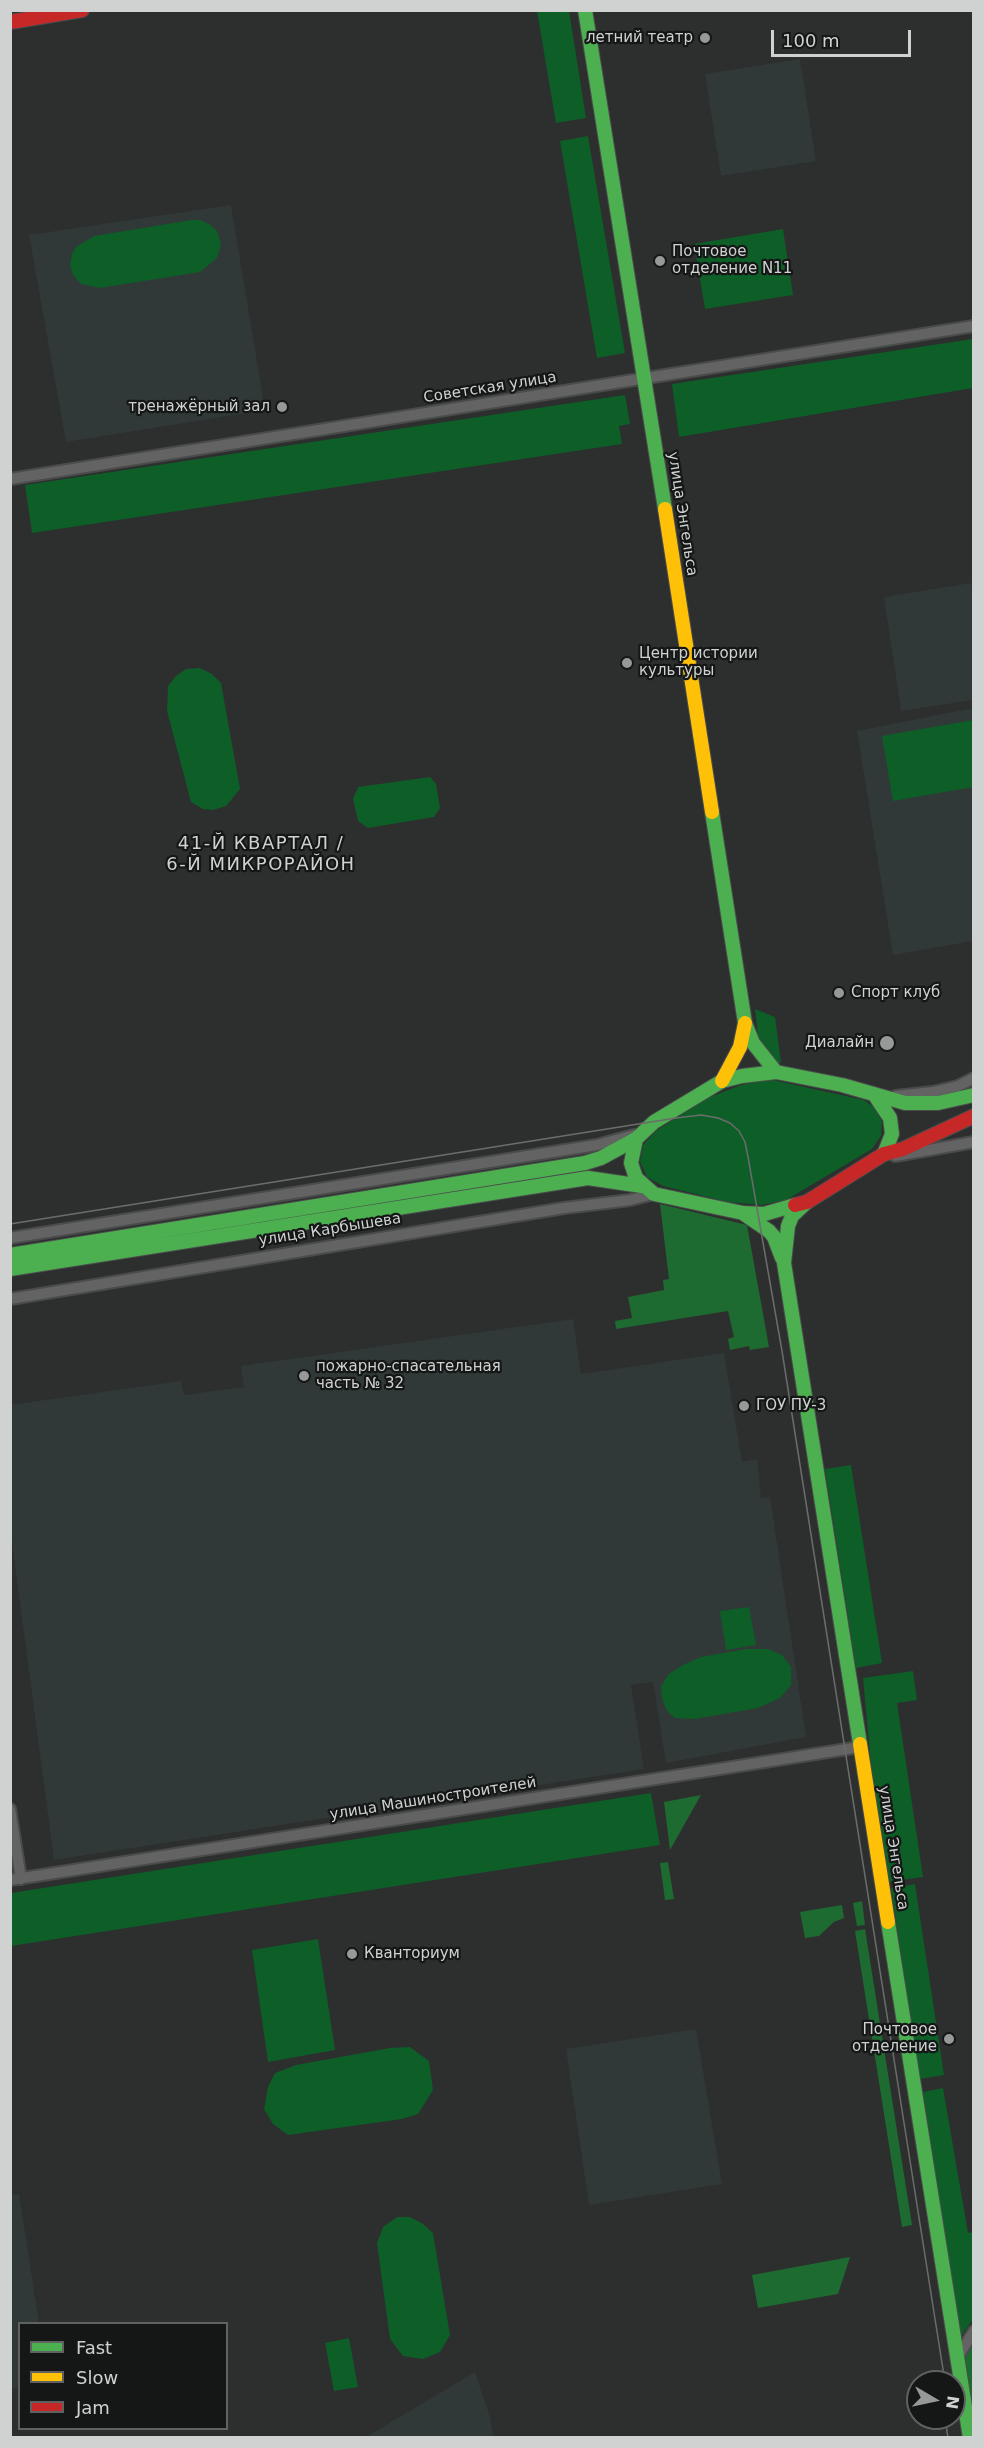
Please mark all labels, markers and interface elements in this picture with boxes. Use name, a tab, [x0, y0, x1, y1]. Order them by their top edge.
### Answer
scale bar	[774, 18, 914, 56]
place label: летний театр	[586, 29, 693, 47]
text: 100 m	[782, 30, 840, 51]
marker: летний театр	[698, 31, 712, 45]
place label: Почтовое отделение N11	[672, 243, 792, 278]
marker: Почтовое отделение N11	[653, 254, 667, 268]
street label: Советская улица	[422, 369, 558, 407]
place label: тренажёрный зал	[128, 398, 270, 416]
marker: тренажёрный зал	[275, 400, 289, 414]
street label: улица Энгельса	[663, 451, 701, 577]
place label: Центр истории культуры	[639, 645, 758, 680]
marker: Центр истории культуры	[620, 656, 634, 670]
district label: 41-Й КВАРТАЛ / 6-Й МИКРОРАЙОН	[166, 833, 356, 876]
place label: Спорт клуб	[851, 984, 940, 1002]
marker: Спорт клуб	[832, 986, 846, 1000]
place label: Диалайн	[805, 1034, 874, 1052]
marker: Диалайн	[878, 1034, 896, 1052]
street label: улица Карбышева	[258, 1210, 402, 1250]
place label: пожарно-спасательная часть № 32	[316, 1358, 501, 1393]
marker: пожарно-спасательная часть № 32	[297, 1369, 311, 1383]
place label: ГОУ ПУ-3	[756, 1397, 826, 1415]
marker: ГОУ ПУ-3	[737, 1399, 751, 1413]
street label: улица Машиностроителей	[328, 1774, 538, 1824]
street label: улица Энгельса	[874, 1785, 912, 1911]
place label: Кванториум	[364, 1945, 460, 1963]
marker: Кванториум	[345, 1947, 359, 1961]
place label: Почтовое отделение	[852, 2021, 937, 2056]
marker: Почтовое отделение	[942, 2032, 956, 2046]
legend	[18, 2322, 228, 2430]
text: Fast	[76, 2337, 112, 2358]
text: Slow	[76, 2367, 118, 2388]
north arrow	[906, 2370, 966, 2430]
text: N	[942, 2394, 963, 2411]
text: Jam	[76, 2397, 110, 2418]

